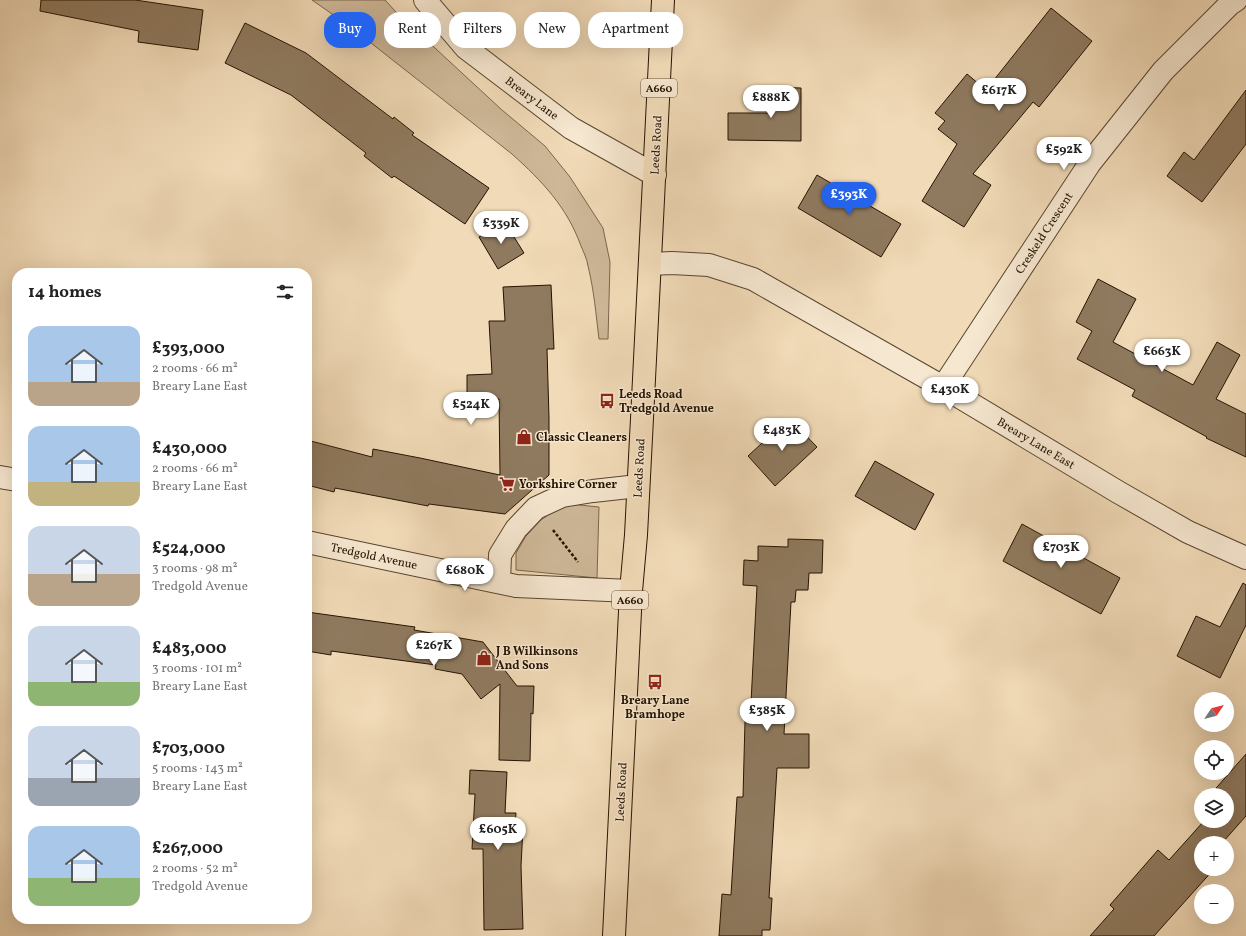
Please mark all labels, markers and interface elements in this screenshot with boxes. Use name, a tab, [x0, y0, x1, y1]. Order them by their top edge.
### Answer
chip: Buy	[324, 12, 376, 48]
chip: Rent	[384, 12, 441, 48]
chip: Filters	[449, 12, 516, 48]
chip: New	[524, 12, 580, 48]
chip: Apartment	[588, 12, 683, 48]
street label: Breary Lane	[501, 73, 562, 124]
pin: £617K	[971, 78, 1027, 112]
road number: A660	[641, 79, 677, 97]
text: £617K	[981, 82, 1017, 100]
pin: £888K	[743, 85, 799, 119]
text: £888K	[752, 89, 790, 107]
street label: Leeds Road	[647, 115, 667, 175]
pin: £592K	[1036, 137, 1092, 171]
text: £592K	[1046, 141, 1083, 159]
pin: £393K	[821, 182, 877, 216]
text: £393K	[830, 186, 868, 204]
street label: Creskeld Crescent	[1012, 190, 1077, 278]
pin: £339K	[473, 211, 529, 245]
text: £339K	[482, 215, 520, 233]
text: 14 homes	[28, 281, 102, 304]
icon: filters	[274, 281, 296, 303]
text: £393,000	[152, 337, 225, 360]
pin: £663K	[1134, 339, 1190, 373]
icon: home	[60, 342, 108, 390]
text: £663K	[1143, 343, 1181, 361]
text: 2 rooms · 66 m²	[152, 360, 238, 378]
pin: £430K	[922, 377, 978, 411]
text: Breary Lane East	[152, 378, 248, 396]
text: £430K	[931, 381, 969, 399]
place label: Leeds Road Tredgold Avenue	[619, 387, 714, 417]
pin: £524K	[443, 392, 499, 426]
bus stop icon: Leeds Road Tredgold Avenue	[598, 392, 616, 410]
text: £524K	[452, 396, 490, 414]
street label: Breary Lane East	[994, 414, 1077, 473]
pin: £483K	[754, 418, 810, 452]
text: £483K	[763, 422, 801, 440]
shop icon: Classic Cleaners	[515, 428, 533, 446]
place label: Classic Cleaners	[536, 430, 627, 446]
text: £430,000	[152, 437, 227, 460]
street label: Leeds Road	[630, 438, 650, 498]
icon: home	[60, 442, 108, 490]
text: 2 rooms · 66 m²	[152, 460, 238, 478]
supermarket icon: Yorkshire Corner	[498, 475, 516, 493]
place label: Yorkshire Corner	[519, 477, 617, 493]
text: Breary Lane East	[152, 478, 248, 496]
pin: £703K	[1033, 535, 1089, 569]
text: £524,000	[152, 537, 226, 560]
text: £703K	[1042, 539, 1080, 557]
street label: Tredgold Avenue	[329, 540, 419, 574]
icon: home	[60, 542, 108, 590]
pin: £680K	[437, 558, 493, 592]
text: 3 rooms · 98 m²	[152, 560, 238, 578]
text: £680K	[445, 562, 485, 580]
text: Tredgold Avenue	[152, 578, 248, 596]
road number: A660	[612, 591, 648, 609]
pin: £267K	[406, 633, 462, 667]
text: £483,000	[152, 637, 227, 660]
text: £267K	[415, 637, 453, 655]
icon: home	[60, 642, 108, 690]
place label: J B Wilkinsons And Sons	[495, 644, 579, 674]
shop icon: J B Wilkinsons And Sons	[475, 649, 493, 667]
text: 3 rooms · 101 m²	[152, 660, 242, 678]
bus stop icon: Breary Lane Bramhope	[646, 673, 664, 691]
text: Breary Lane East	[152, 678, 248, 696]
north arrow	[1194, 692, 1234, 732]
map controls	[1194, 692, 1234, 924]
place label: Breary Lane Bramhope	[621, 693, 689, 723]
pin: £385K	[739, 698, 795, 732]
text: £385K	[749, 702, 785, 720]
text: £703,000	[152, 737, 225, 760]
button: locate	[1194, 740, 1234, 780]
icon: home	[60, 742, 108, 790]
text: 5 rooms · 143 m²	[152, 760, 243, 778]
street label: Leeds Road	[612, 762, 632, 822]
text: Breary Lane East	[152, 778, 248, 796]
button: layers	[1194, 788, 1234, 828]
pin: £605K	[470, 817, 526, 851]
text: £605K	[479, 821, 517, 839]
button: +	[1194, 836, 1234, 876]
text: £267,000	[152, 837, 223, 860]
icon: home	[60, 842, 108, 890]
text: 2 rooms · 52 m²	[152, 860, 238, 878]
text: Tredgold Avenue	[152, 878, 248, 896]
button: −	[1194, 884, 1234, 924]

